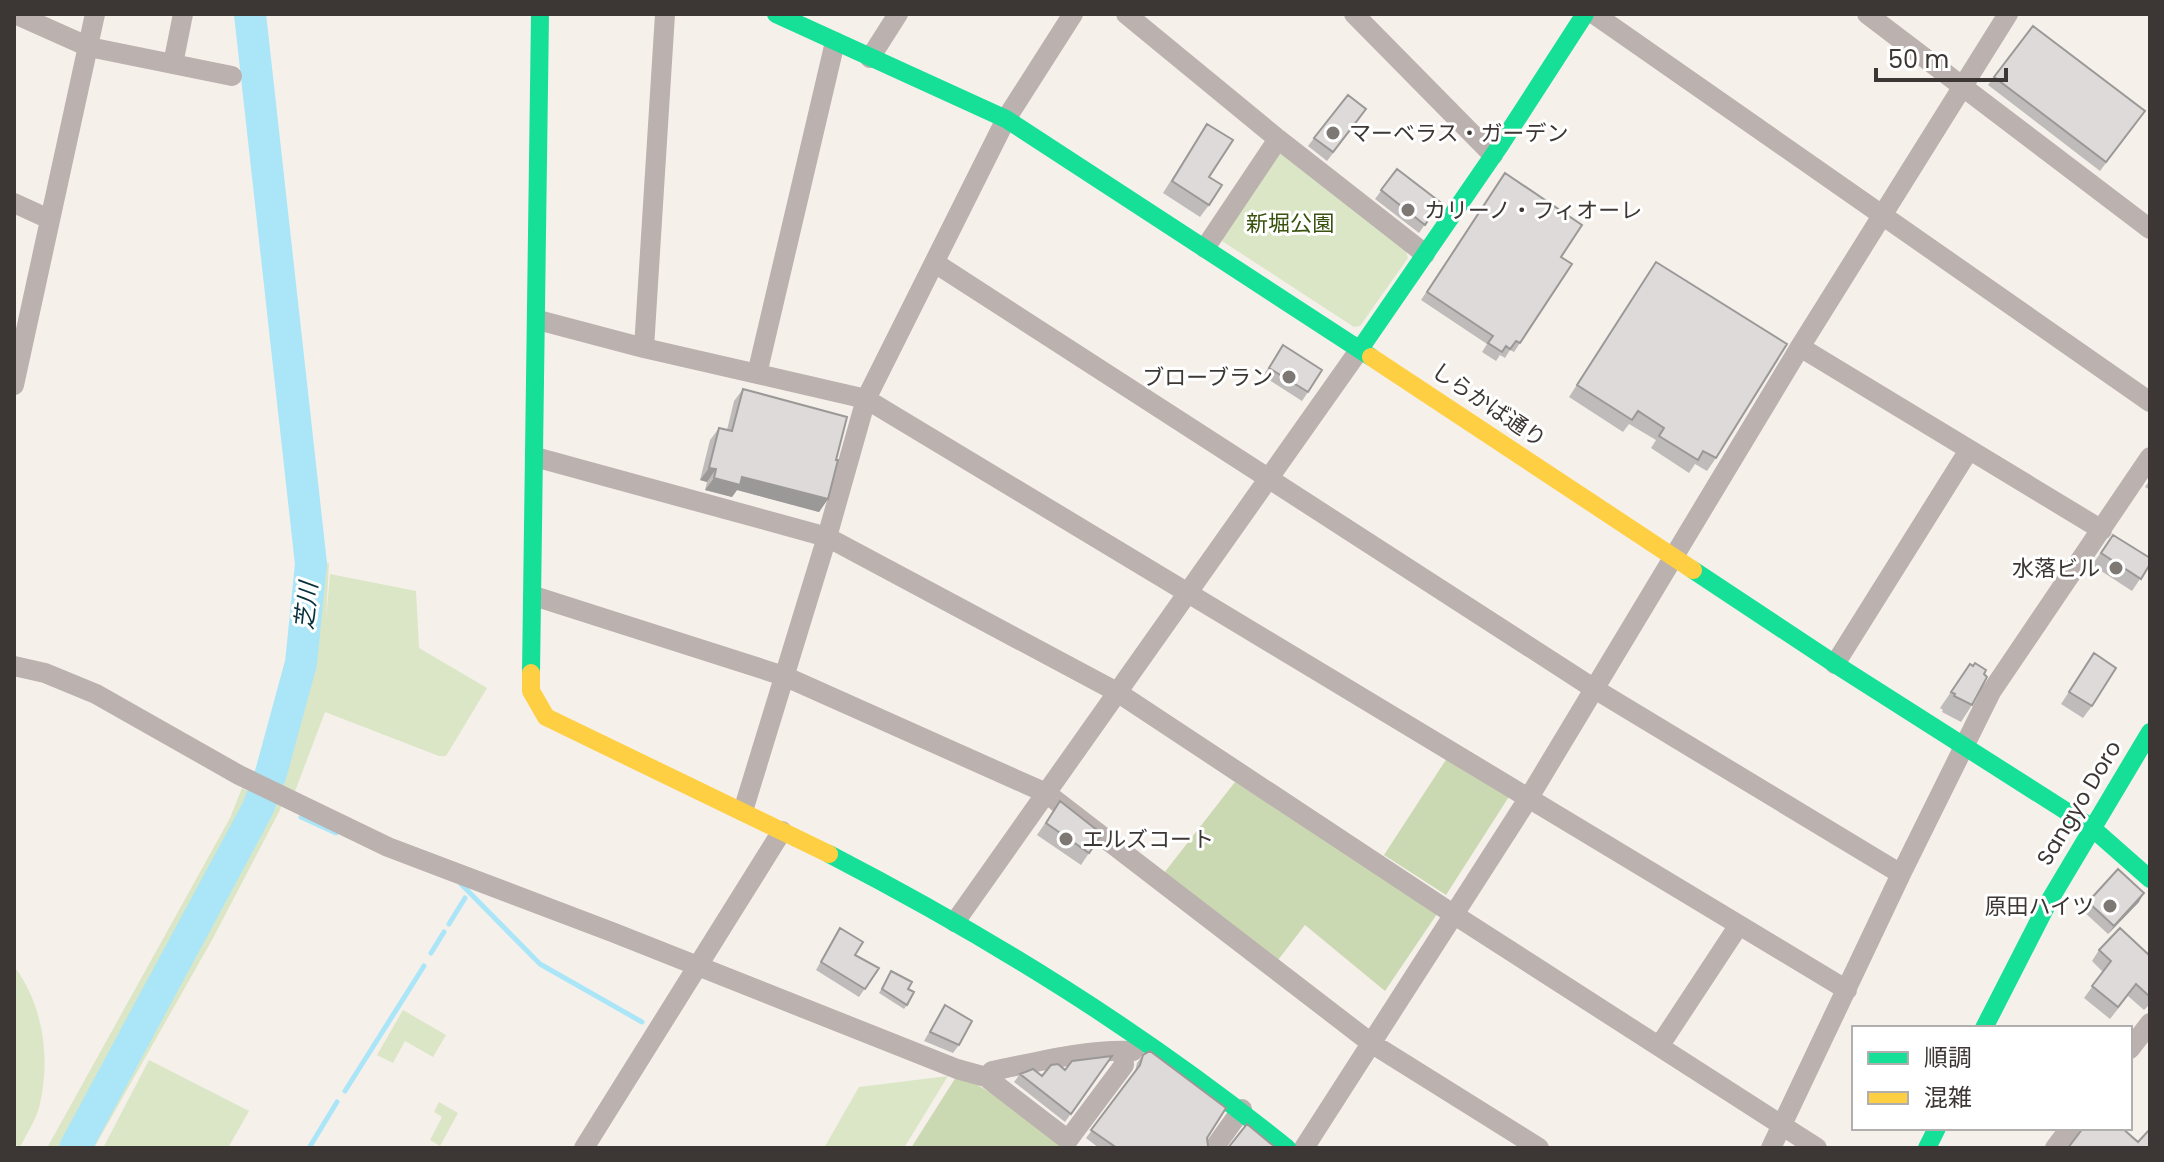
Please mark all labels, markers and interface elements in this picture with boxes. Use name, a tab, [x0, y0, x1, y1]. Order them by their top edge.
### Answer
scale bar	[1876, 32, 2006, 82]
text: 50 m	[1888, 43, 1949, 76]
place label: マーベラス・ガーデン	[1349, 118, 1569, 149]
marker: マーベラス・ガーデン	[1324, 124, 1342, 142]
place label: カリーノ・フィオーレ	[1424, 195, 1642, 226]
marker: カリーノ・フィオーレ	[1399, 201, 1417, 219]
park label: 新堀公園	[1246, 208, 1334, 239]
street label: しらかば通り	[1426, 355, 1552, 455]
place label: ブローブラン	[1142, 362, 1273, 393]
marker: ブローブラン	[1280, 368, 1298, 386]
place label: 水落ビル	[2012, 553, 2100, 584]
marker: 水落ビル	[2107, 559, 2125, 577]
water label: 芝川	[287, 577, 325, 632]
street label: Sangyo Doro	[2029, 735, 2129, 871]
place label: エルズコート	[1082, 824, 1214, 855]
marker: エルズコート	[1057, 830, 1075, 848]
place label: 原田ハイツ	[1984, 891, 2094, 922]
marker: 原田ハイツ	[2101, 897, 2119, 915]
legend	[1852, 1026, 2132, 1130]
text: 順調	[1924, 1041, 1972, 1074]
text: 混雑	[1924, 1081, 1972, 1114]

